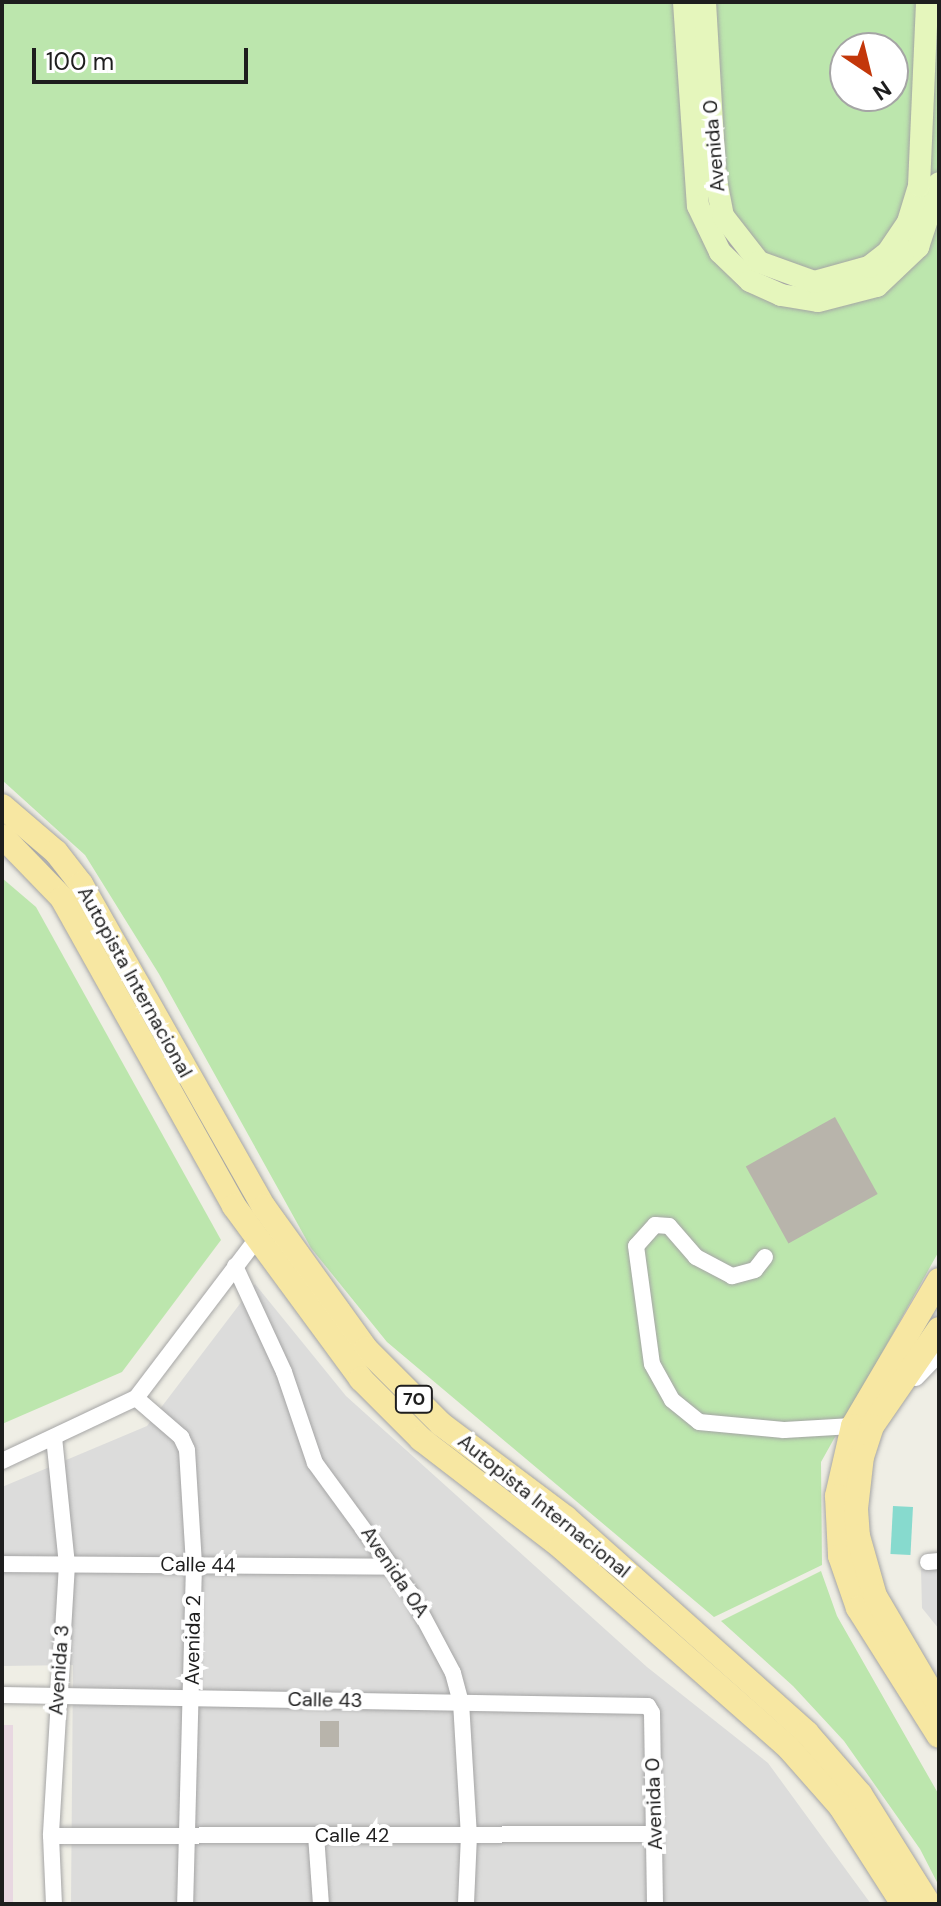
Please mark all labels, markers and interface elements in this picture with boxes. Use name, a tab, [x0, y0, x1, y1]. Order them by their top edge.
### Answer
scale bar	[36, 32, 252, 82]
north arrow	[829, 32, 909, 112]
text: 100 m	[46, 46, 114, 77]
text: N	[867, 74, 897, 107]
street label: Avenida 0	[698, 99, 730, 193]
street label: Autopista Internacional	[72, 882, 198, 1082]
road number: 70	[394, 1385, 434, 1413]
street label: Autopista Internacional	[453, 1429, 635, 1583]
street label: Avenida 0A	[356, 1522, 434, 1622]
street label: Calle 44	[160, 1552, 236, 1578]
street label: Avenida 2	[180, 1595, 206, 1685]
street label: Avenida 3	[44, 1624, 74, 1716]
street label: Calle 43	[287, 1687, 363, 1713]
street label: Avenida 0	[640, 1757, 668, 1851]
street label: Calle 42	[315, 1823, 389, 1847]

